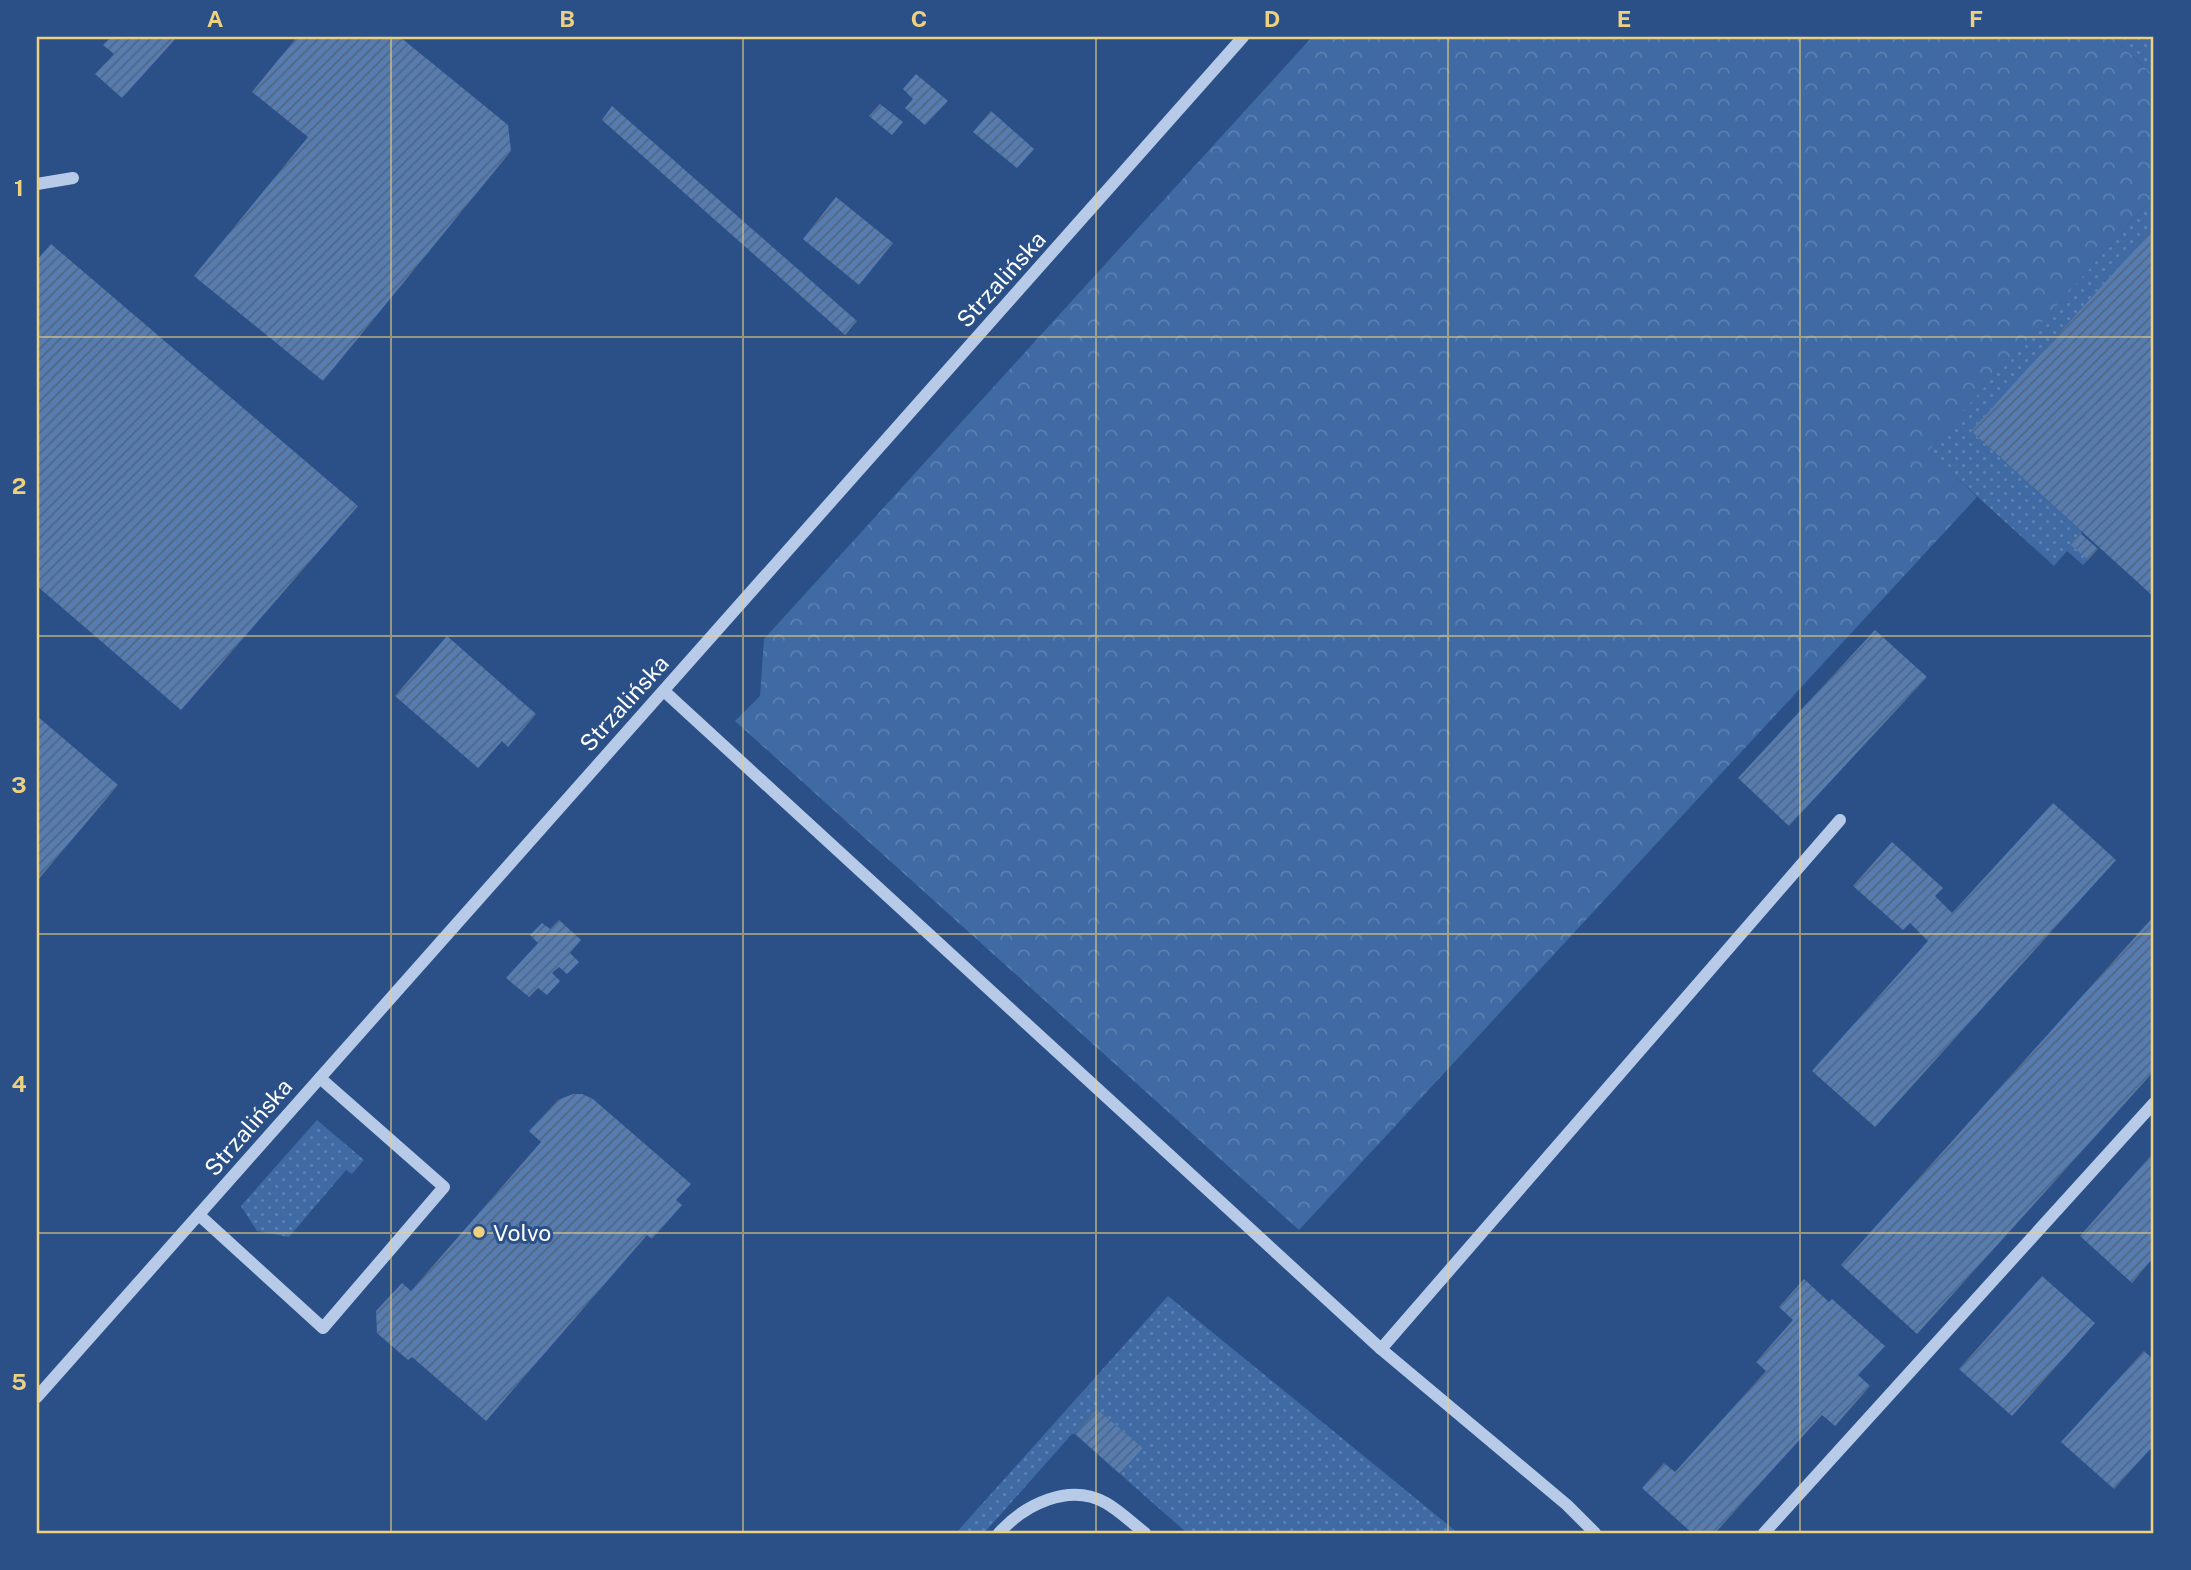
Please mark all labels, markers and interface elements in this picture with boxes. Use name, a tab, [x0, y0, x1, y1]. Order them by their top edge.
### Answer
text: A	[207, 5, 224, 32]
text: B	[559, 5, 575, 32]
text: C	[911, 5, 927, 32]
text: D	[1264, 5, 1280, 32]
text: E	[1617, 5, 1631, 32]
text: F	[1969, 5, 1983, 32]
text: 1	[14, 174, 24, 201]
street label: Strzalińska	[951, 225, 1051, 333]
text: 2	[12, 472, 26, 499]
street label: Strzalińska	[574, 649, 674, 757]
text: 3	[11, 771, 27, 798]
text: 4	[11, 1070, 27, 1097]
street label: Strzalińska	[199, 1073, 297, 1181]
place label: Volvo	[493, 1219, 551, 1246]
marker: Volvo	[471, 1224, 487, 1240]
text: 5	[11, 1368, 27, 1395]

